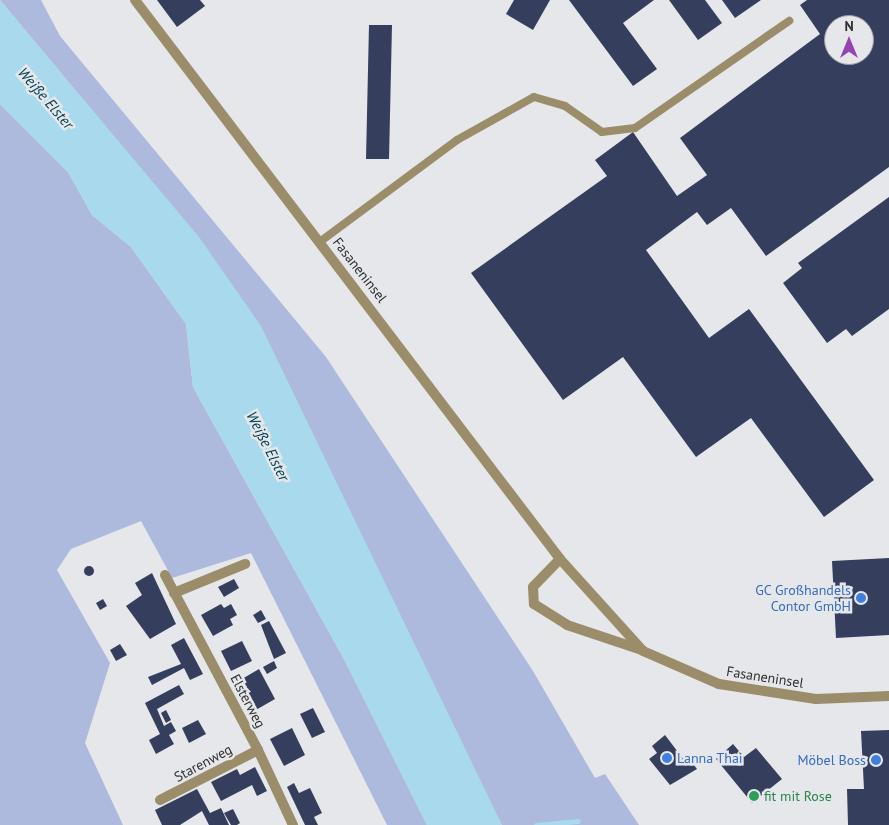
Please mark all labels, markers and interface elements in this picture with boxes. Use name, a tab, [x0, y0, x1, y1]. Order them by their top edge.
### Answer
north arrow	[824, 15, 874, 65]
text: N	[844, 17, 854, 35]
water label: Weiße Elster	[14, 63, 78, 133]
street label: Fasaneninsel	[329, 234, 391, 306]
water label: Weiße Elster	[243, 408, 293, 484]
place label: GC Großhandels Contor GmbH	[755, 582, 851, 614]
marker: GC Großhandels Contor GmbH	[855, 592, 867, 604]
street label: Fasaneninsel	[725, 663, 805, 691]
street label: Elsterweg	[227, 671, 269, 731]
street label: Starenweg	[171, 741, 235, 785]
place label: Lanna Thai	[677, 750, 743, 766]
marker: Lanna Thai	[661, 752, 673, 764]
place label: Möbel Boss	[797, 752, 866, 768]
marker: Möbel Boss	[870, 754, 882, 766]
place label: fit mit Rose	[764, 788, 832, 804]
marker: fit mit Rose	[748, 790, 760, 802]

